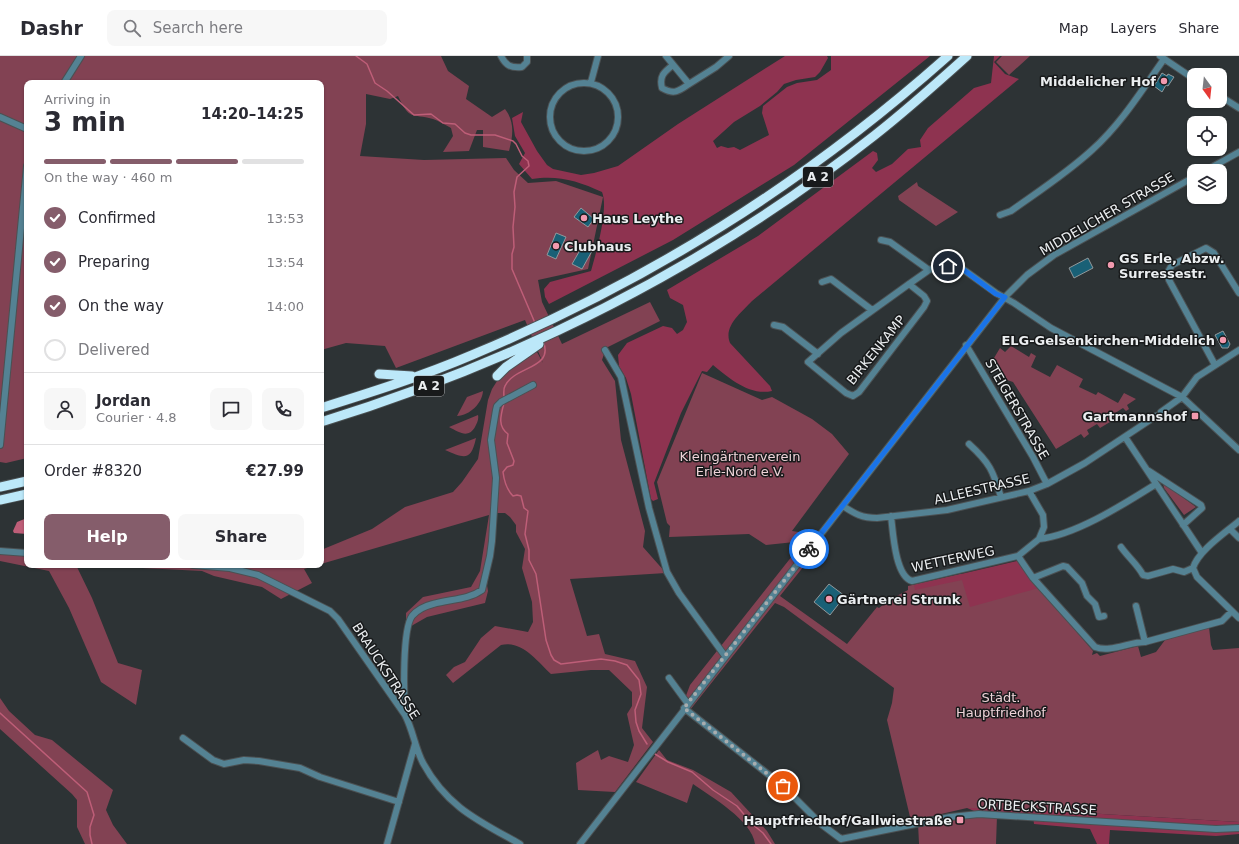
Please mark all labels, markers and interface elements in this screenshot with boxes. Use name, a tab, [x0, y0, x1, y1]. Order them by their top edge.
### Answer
search box	[107, 10, 387, 46]
text: Dashr	[20, 17, 83, 39]
icon: search	[121, 17, 143, 39]
text: Search here	[153, 19, 243, 37]
text: Map	[1059, 20, 1088, 36]
text: Layers	[1110, 20, 1157, 36]
text: Share	[1179, 20, 1219, 36]
north arrow	[1187, 68, 1227, 108]
map controls	[1187, 68, 1227, 204]
place label: Middelicher Hof	[1040, 74, 1156, 89]
marker: Middelicher Hof	[1159, 76, 1169, 86]
text: Arriving in	[44, 92, 111, 107]
text: 14:20–14:25	[201, 105, 304, 123]
text: 3 min	[44, 107, 126, 137]
button: locate	[1187, 116, 1227, 156]
button: layers	[1187, 164, 1227, 204]
road number: A 2	[803, 167, 833, 187]
street label: MIDDELICHER STRASSE	[1037, 169, 1177, 259]
text: On the way · 460 m	[44, 170, 172, 185]
icon: check	[44, 207, 66, 229]
text: Confirmed	[78, 209, 156, 227]
text: 13:53	[267, 211, 304, 226]
place label: Haus Leythe	[592, 211, 683, 226]
marker: Haus Leythe	[579, 213, 589, 223]
place label: Clubhaus	[564, 239, 632, 254]
marker: Clubhaus	[551, 241, 561, 251]
pin	[931, 249, 965, 283]
icon: check	[44, 251, 66, 273]
place label: GS Erle, Abzw. Surressestr.	[1119, 251, 1225, 281]
text: Preparing	[78, 253, 150, 271]
text: 13:54	[267, 255, 304, 270]
icon: home	[937, 255, 959, 277]
marker: GS Erle, Abzw. Surressestr.	[1106, 260, 1116, 270]
icon: check	[44, 295, 66, 317]
text: On the way	[78, 297, 164, 315]
text: 14:00	[267, 299, 304, 314]
street label: BIRKENKAMP	[844, 312, 909, 388]
place label: ELG-Gelsenkirchen-Middelich	[1001, 333, 1215, 348]
marker: ELG-Gelsenkirchen-Middelich	[1218, 335, 1228, 345]
text: Delivered	[78, 341, 150, 359]
street label: STEIGERSTRASSE	[982, 356, 1052, 462]
road number: A 2	[414, 376, 444, 396]
button: person	[44, 388, 86, 430]
button: chat	[210, 388, 252, 430]
button: phone	[262, 388, 304, 430]
text: Jordan	[96, 392, 151, 410]
place label: Gartmannshof	[1083, 409, 1187, 424]
text: Courier · 4.8	[96, 410, 177, 425]
marker: Gartmannshof	[1190, 411, 1200, 421]
park label: Kleingärtnerverein Erle-Nord e.V.	[680, 449, 800, 479]
text: Order #8320	[44, 462, 142, 480]
text: €27.99	[246, 462, 304, 480]
street label: ALLEESTRASSE	[933, 471, 1031, 507]
button: Help	[44, 514, 170, 560]
button: Share	[178, 514, 304, 560]
courier	[789, 529, 829, 569]
icon: bike	[798, 538, 820, 560]
street label: WETTERWEG	[910, 543, 996, 575]
place label: Gärtnerei Strunk	[837, 592, 961, 607]
marker: Gärtnerei Strunk	[824, 594, 834, 604]
street label: BRAUCKSTRASSE	[349, 620, 423, 722]
park label: Städt. Hauptfriedhof	[956, 690, 1046, 720]
pin	[766, 769, 800, 803]
icon: bag	[772, 775, 794, 797]
street label: ORTBECKSTRASSE	[977, 796, 1097, 818]
place label: Hauptfriedhof/Gallwiestraße	[743, 813, 952, 828]
marker: Hauptfriedhof/Gallwiestraße	[955, 815, 965, 825]

